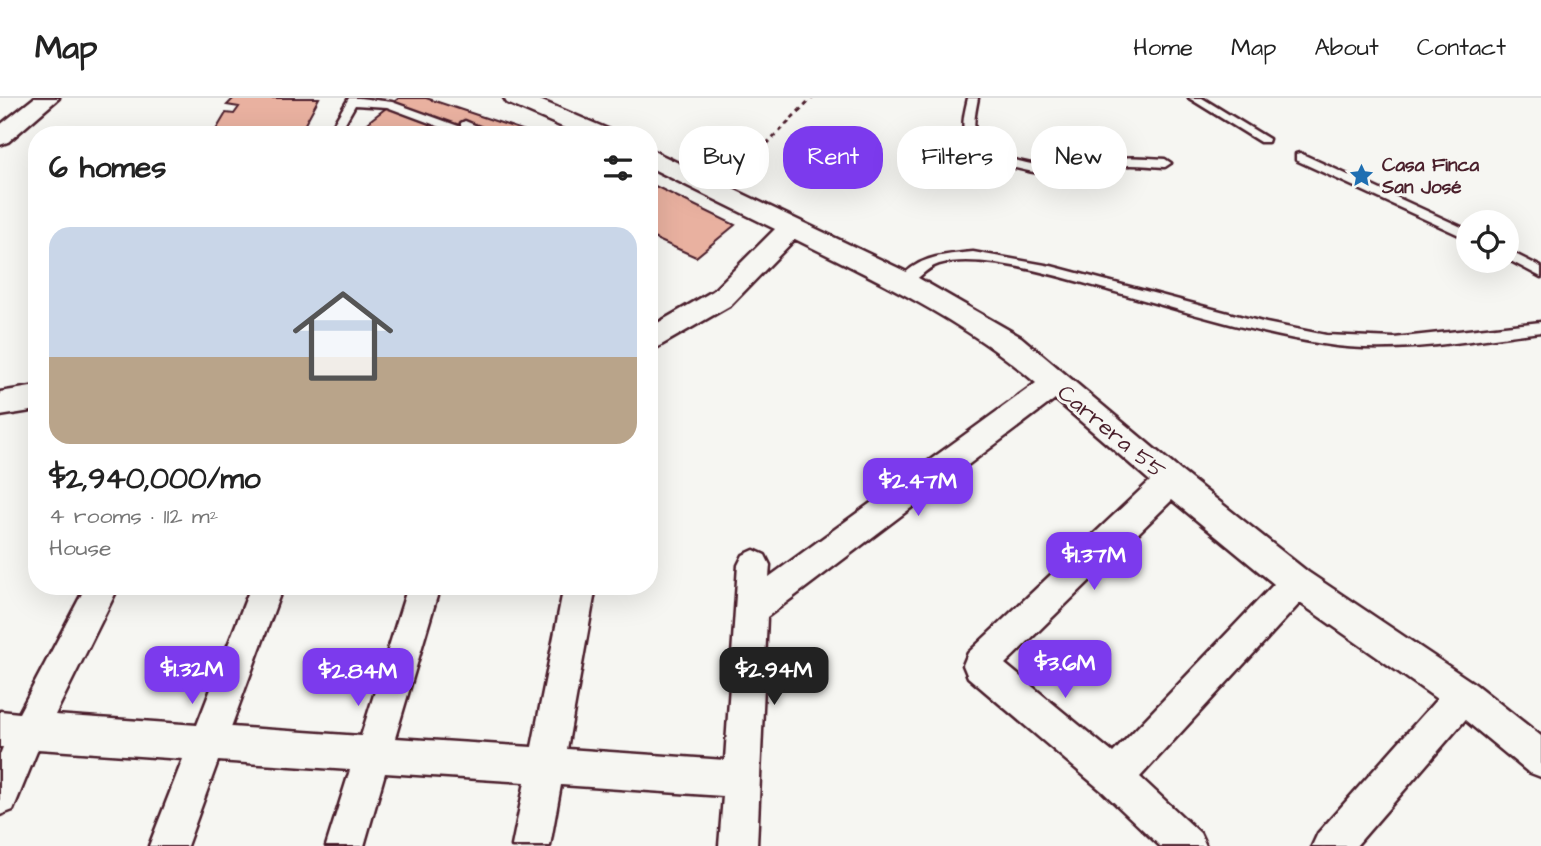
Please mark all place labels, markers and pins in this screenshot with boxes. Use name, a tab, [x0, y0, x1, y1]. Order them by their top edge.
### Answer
place label: Casa Finca San José	[1381, 152, 1479, 201]
place icon: Casa Finca San José	[1348, 161, 1376, 189]
pin: $2.47M	[861, 458, 975, 518]
pin: $1.37M	[1037, 532, 1151, 592]
pin: $3.6M	[1016, 640, 1114, 700]
pin: $1.32M	[135, 646, 249, 706]
pin: $2.84M	[301, 648, 415, 708]
pin: $2.94M	[717, 648, 831, 707]

